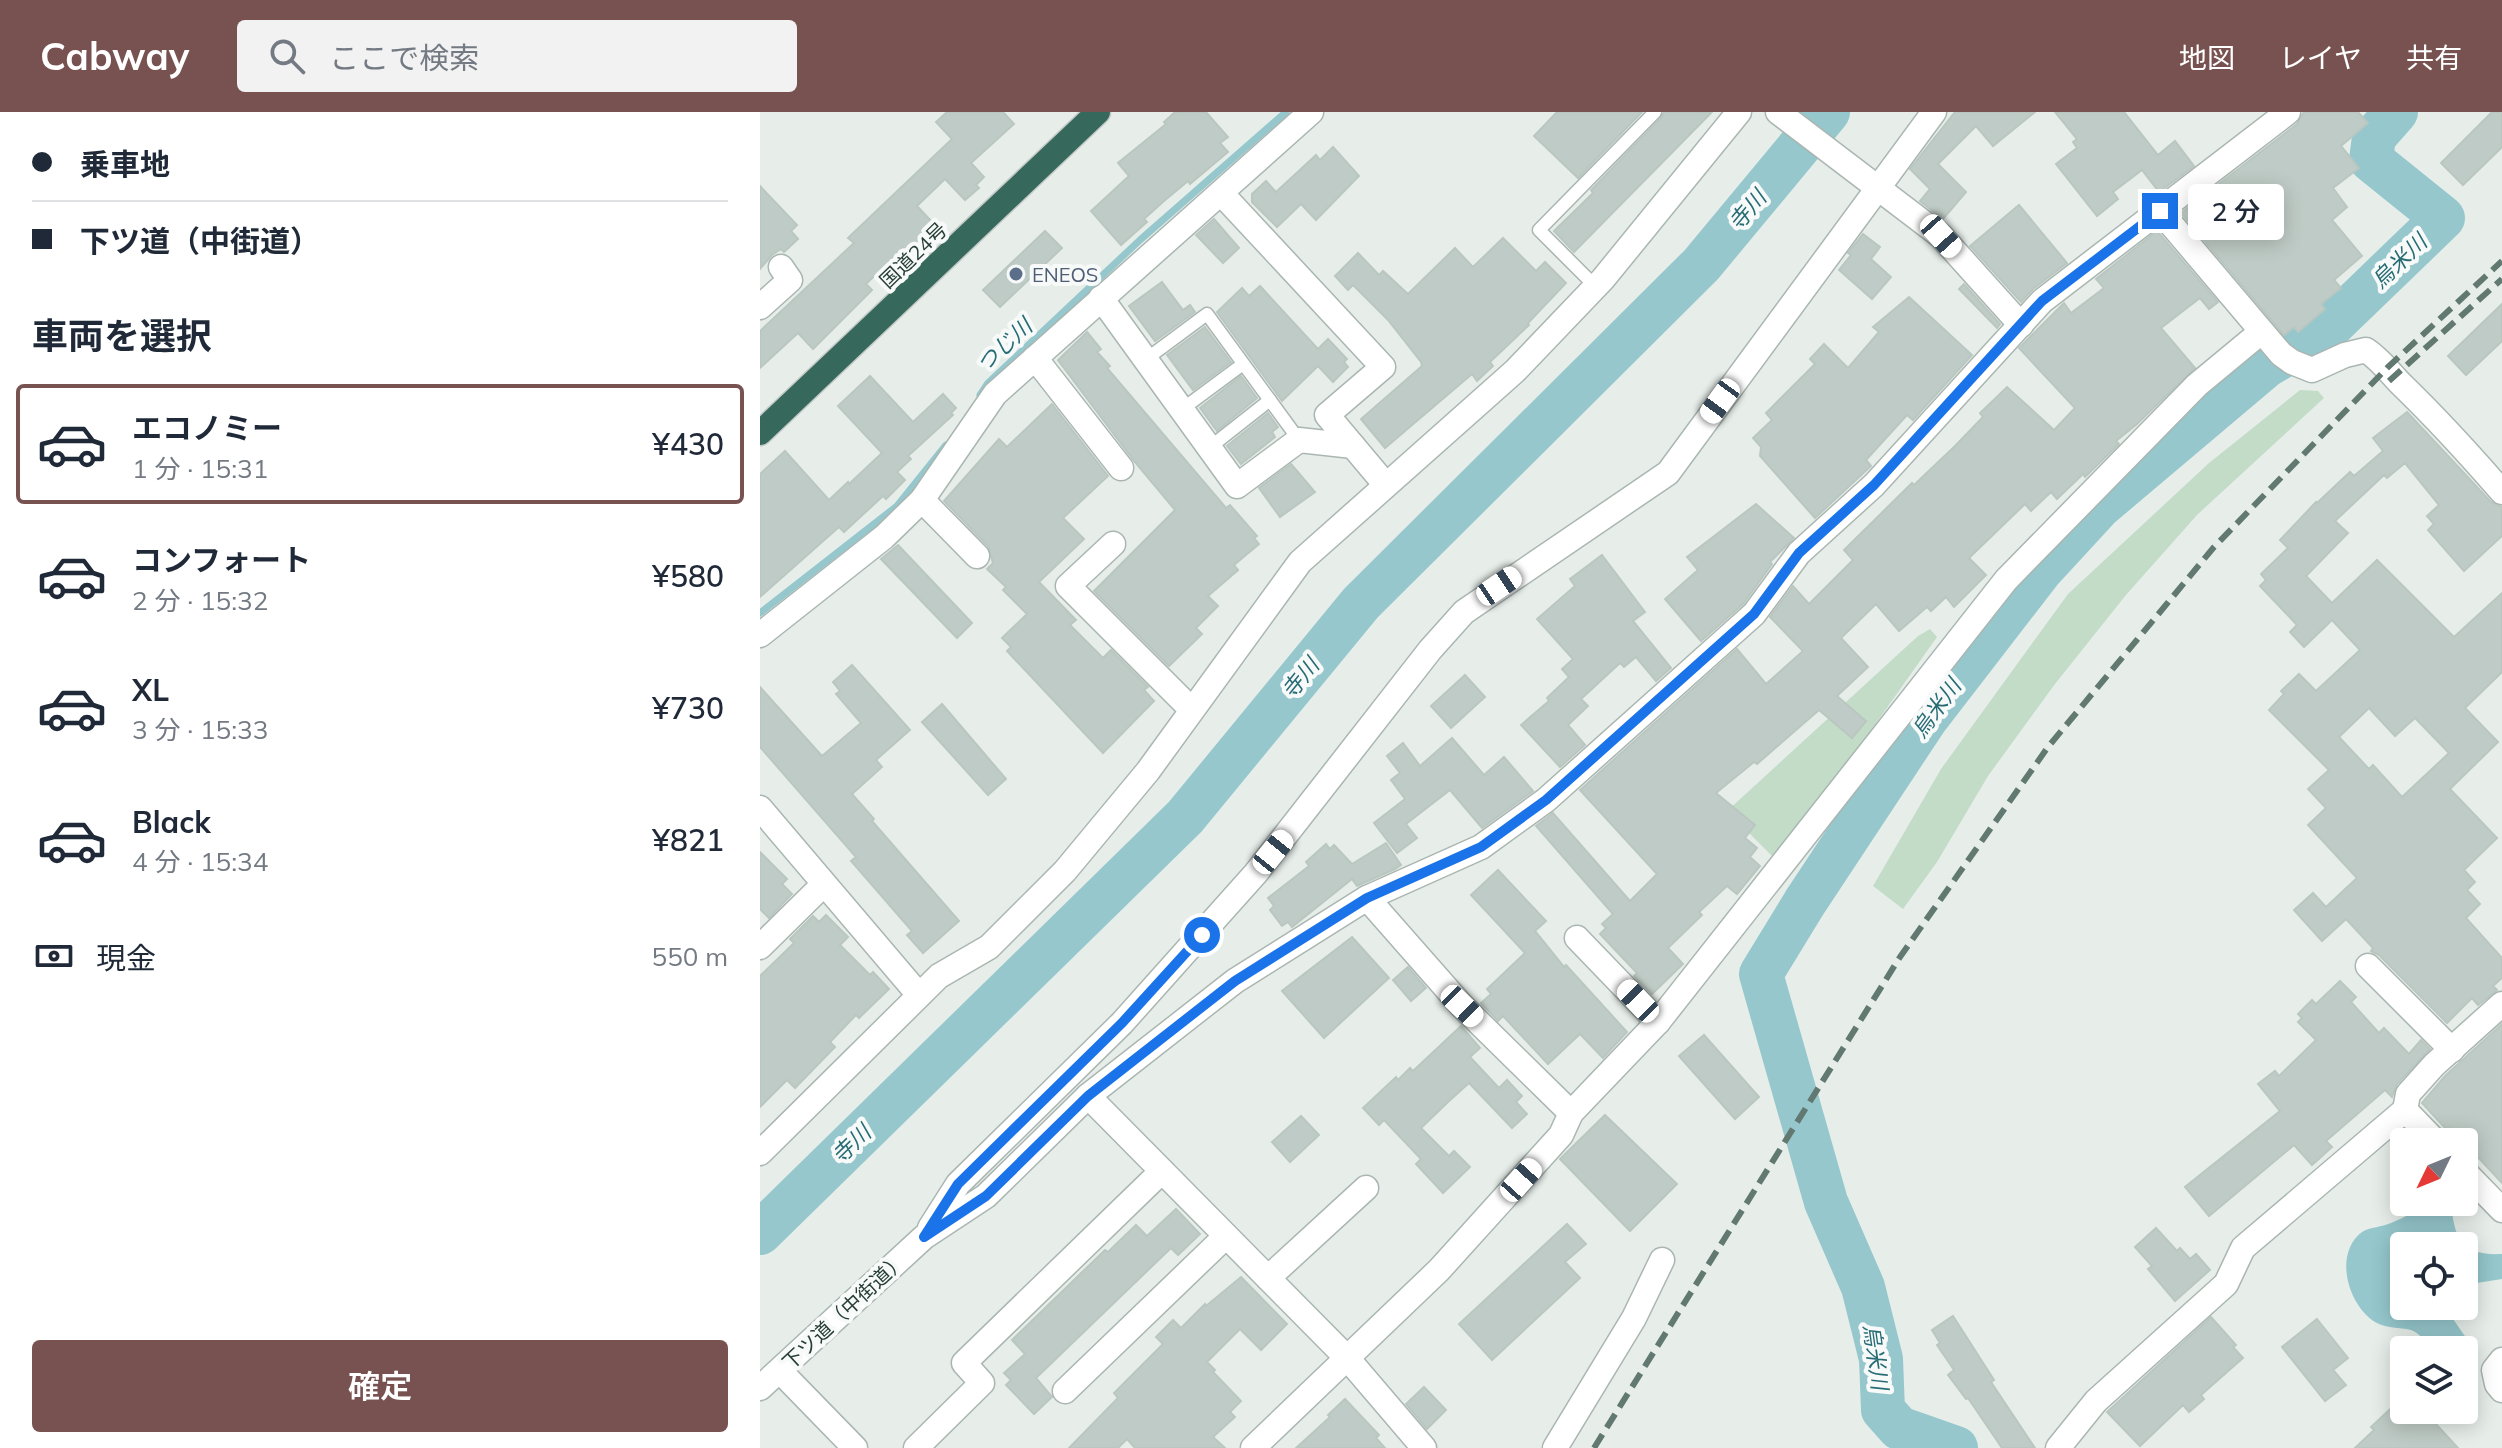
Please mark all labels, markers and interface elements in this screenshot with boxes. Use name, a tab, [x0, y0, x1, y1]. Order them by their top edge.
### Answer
search box	[237, 20, 797, 92]
text: Cabway	[40, 32, 189, 80]
icon: search	[265, 34, 309, 78]
text: ここで検索	[329, 39, 479, 77]
text: 地図	[2179, 40, 2235, 75]
text: レイヤ	[2279, 40, 2362, 75]
text: 共有	[2406, 40, 2462, 75]
text: 乗車地	[80, 145, 170, 183]
water label: 寺川	[1722, 183, 1773, 236]
callout: 2 分	[2188, 183, 2284, 239]
route end	[2142, 193, 2178, 229]
text: 2 分	[2212, 195, 2260, 228]
car	[1916, 210, 1966, 262]
street label: 国道24号	[874, 217, 952, 293]
text: 下ツ道（中街道）	[80, 222, 320, 260]
water label: 烏米川	[2366, 227, 2434, 294]
place label: ENEOS	[1032, 262, 1098, 287]
marker: ENEOS	[1007, 265, 1025, 283]
water label: つじ川	[970, 311, 1039, 378]
text: 車両を選択	[32, 313, 212, 358]
car	[1696, 375, 1744, 427]
icon: car	[36, 408, 108, 480]
text: エコノミー	[132, 409, 282, 447]
text: ¥430	[652, 425, 724, 463]
text: 1 分 · 15:31	[132, 452, 268, 485]
icon: car	[36, 540, 108, 612]
text: コンフォート	[132, 541, 311, 579]
text: ¥580	[652, 557, 724, 595]
car	[1472, 563, 1526, 609]
text: 2 分 · 15:32	[132, 584, 268, 617]
water label: 寺川	[1275, 651, 1326, 704]
text: XL	[132, 671, 169, 709]
water label: 烏米川	[1905, 671, 1968, 743]
icon: car	[36, 672, 108, 744]
text: ¥730	[652, 689, 724, 727]
text: 3 分 · 15:33	[132, 713, 268, 746]
text: Black	[132, 803, 211, 841]
icon: car	[36, 804, 108, 876]
text: ¥821	[652, 821, 724, 859]
car	[1249, 826, 1297, 878]
text: 4 分 · 15:34	[132, 845, 268, 878]
route start	[1184, 917, 1220, 953]
icon: cash	[32, 934, 76, 978]
text: 現金	[96, 939, 156, 977]
text: 550 m	[652, 940, 728, 973]
car	[1613, 975, 1663, 1027]
car	[1436, 981, 1488, 1031]
water label: 寺川	[825, 1117, 878, 1169]
north arrow	[2390, 1128, 2478, 1216]
map controls	[2390, 1128, 2478, 1424]
car	[1496, 1154, 1546, 1206]
button: locate	[2390, 1232, 2478, 1320]
street label: 下ツ道（中街道）	[777, 1247, 911, 1375]
water label: 烏米川	[1858, 1322, 1895, 1394]
button: layers	[2390, 1336, 2478, 1424]
button: 確定	[32, 1340, 728, 1432]

